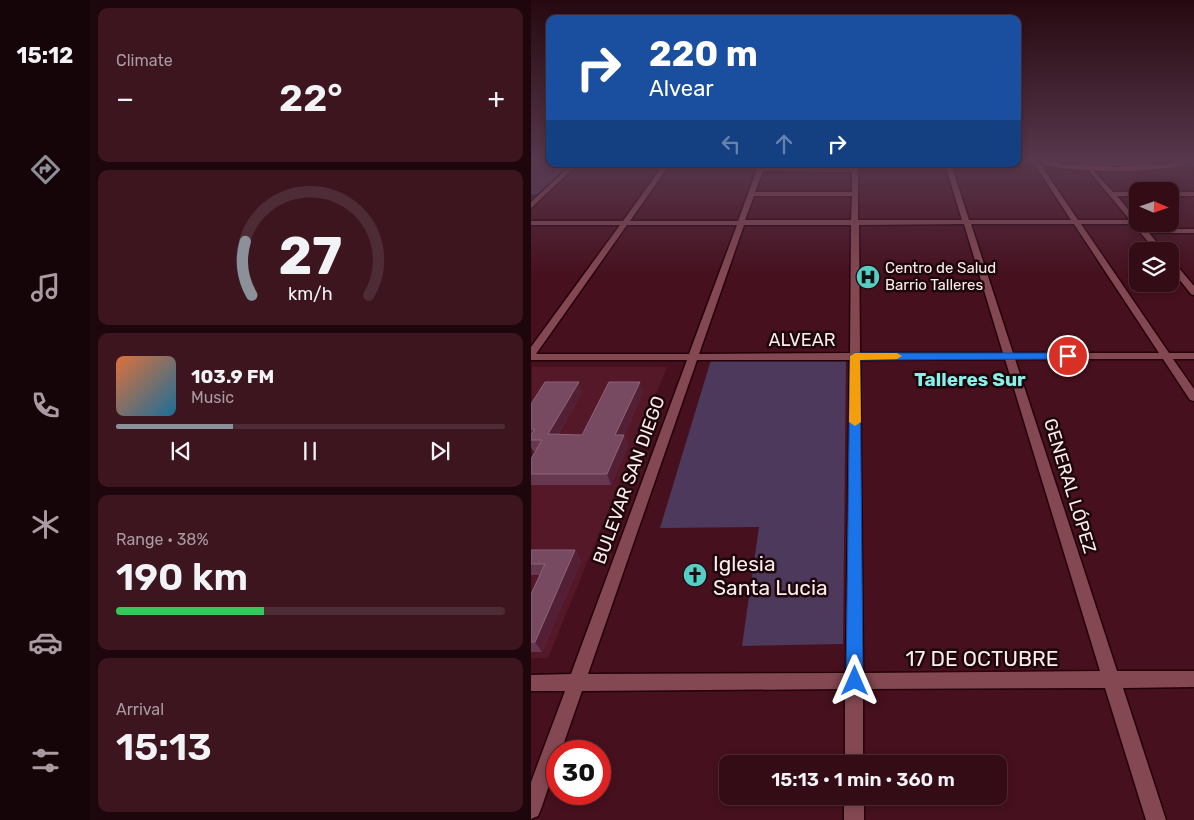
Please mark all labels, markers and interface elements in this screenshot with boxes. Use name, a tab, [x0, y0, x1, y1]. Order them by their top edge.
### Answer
text: 220 m	[649, 33, 758, 75]
icon: right	[566, 35, 631, 100]
text: 15:12	[17, 42, 73, 69]
text: Climate	[116, 51, 173, 70]
text: 22°	[279, 75, 343, 121]
text: Alvear	[649, 75, 714, 102]
text: −	[116, 82, 134, 115]
text: +	[488, 82, 505, 115]
icon: left	[717, 130, 745, 158]
icon: ahead	[770, 130, 798, 158]
icon: right	[823, 130, 851, 158]
icon: directions	[28, 152, 63, 187]
north arrow	[1129, 182, 1179, 232]
map controls	[1129, 182, 1179, 292]
text: 27	[279, 225, 342, 287]
button: layers	[1129, 242, 1179, 292]
place label: Centro de Salud Barrio Talleres	[885, 259, 996, 294]
hospital icon: Centro de Salud Barrio Talleres	[855, 264, 881, 290]
icon: music	[28, 270, 63, 305]
text: km/h	[288, 283, 333, 304]
street label: ALVEAR	[768, 329, 836, 351]
pin	[1047, 335, 1089, 377]
icon: arrive	[1054, 342, 1082, 370]
text: 103.9 FM	[191, 365, 274, 388]
district label: Talleres Sur	[914, 368, 1026, 391]
icon: phone	[28, 388, 63, 423]
text: Music	[191, 388, 234, 407]
street label: BULEVAR SAN DIEGO	[588, 393, 670, 567]
street label: GENERAL LÓPEZ	[1039, 416, 1101, 556]
icon: previous	[167, 437, 195, 465]
icon: pause	[296, 437, 324, 465]
icon: next	[426, 437, 454, 465]
icon: climate	[28, 507, 63, 542]
text: Range · 38%	[116, 530, 209, 549]
place label: Iglesia Santa Lucia	[713, 551, 828, 600]
text: 190 km	[116, 554, 248, 600]
church icon: Iglesia Santa Lucia	[682, 562, 708, 588]
icon: car	[28, 625, 63, 660]
street label: 17 DE OCTUBRE	[906, 646, 1058, 671]
position arrow	[828, 654, 880, 706]
text: Arrival	[116, 700, 164, 719]
text: 15:13	[116, 724, 212, 770]
speed limit sign: 30	[546, 740, 611, 805]
icon: filters	[28, 743, 63, 778]
text: 15:13 · 1 min · 360 m	[771, 768, 955, 791]

